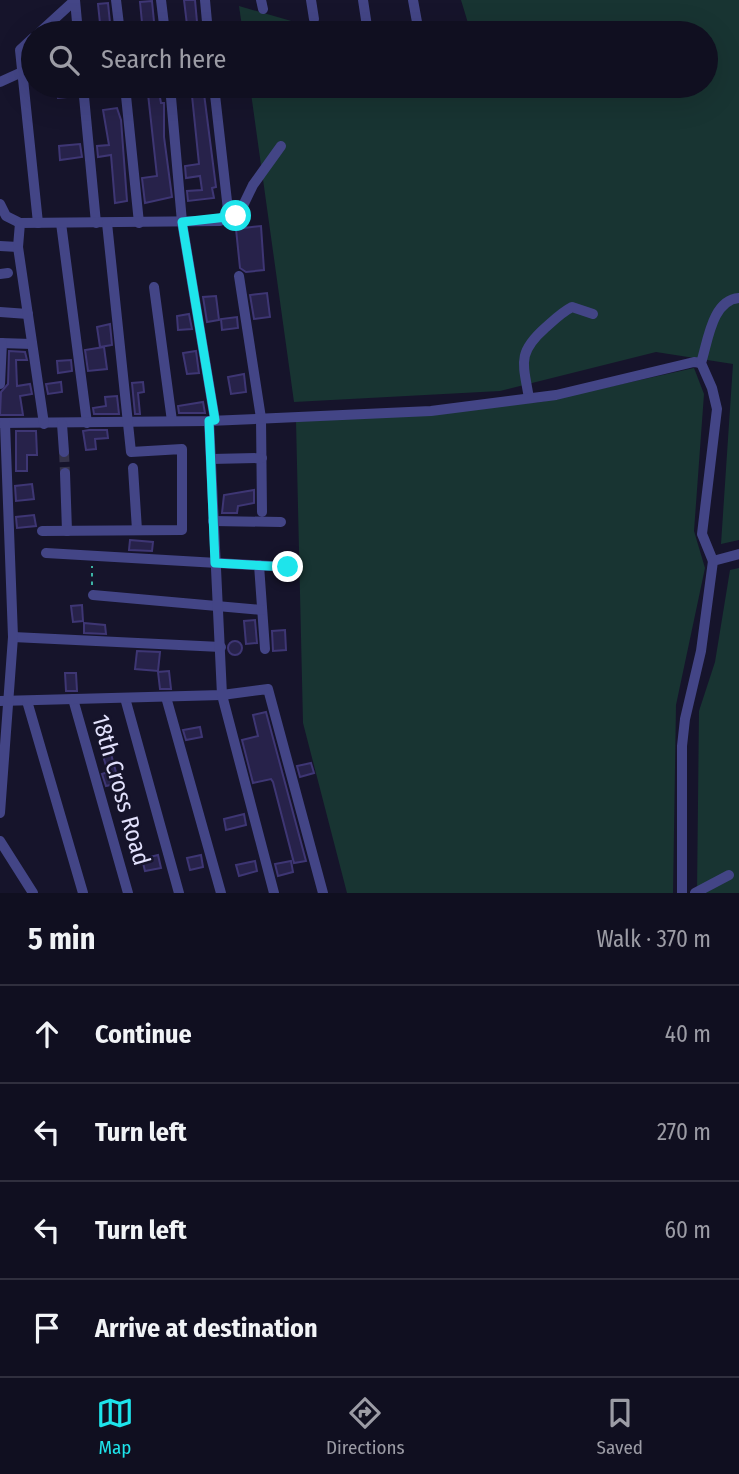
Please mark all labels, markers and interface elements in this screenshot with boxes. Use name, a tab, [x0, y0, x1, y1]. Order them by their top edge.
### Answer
search box	[21, 21, 718, 98]
icon: search	[45, 41, 83, 79]
text: Search here	[101, 44, 226, 75]
route start	[220, 200, 251, 231]
route end	[272, 551, 303, 582]
street label: 18th Cross Road	[86, 711, 156, 869]
text: 5 min	[28, 921, 95, 957]
text: Walk · 370 m	[597, 925, 711, 953]
icon: ahead	[28, 1015, 66, 1053]
text: Continue	[95, 1019, 192, 1050]
text: 40 m	[665, 1020, 711, 1048]
icon: left	[28, 1113, 66, 1151]
text: Turn left	[95, 1117, 187, 1148]
text: 270 m	[657, 1118, 711, 1146]
icon: left	[28, 1211, 66, 1249]
text: Turn left	[95, 1215, 187, 1246]
text: 60 m	[665, 1216, 711, 1244]
icon: arrive	[28, 1309, 66, 1347]
text: Arrive at destination	[95, 1313, 318, 1344]
tab: Map	[96, 1394, 134, 1459]
tab: Directions	[326, 1394, 405, 1459]
tab: Saved	[597, 1394, 643, 1459]

